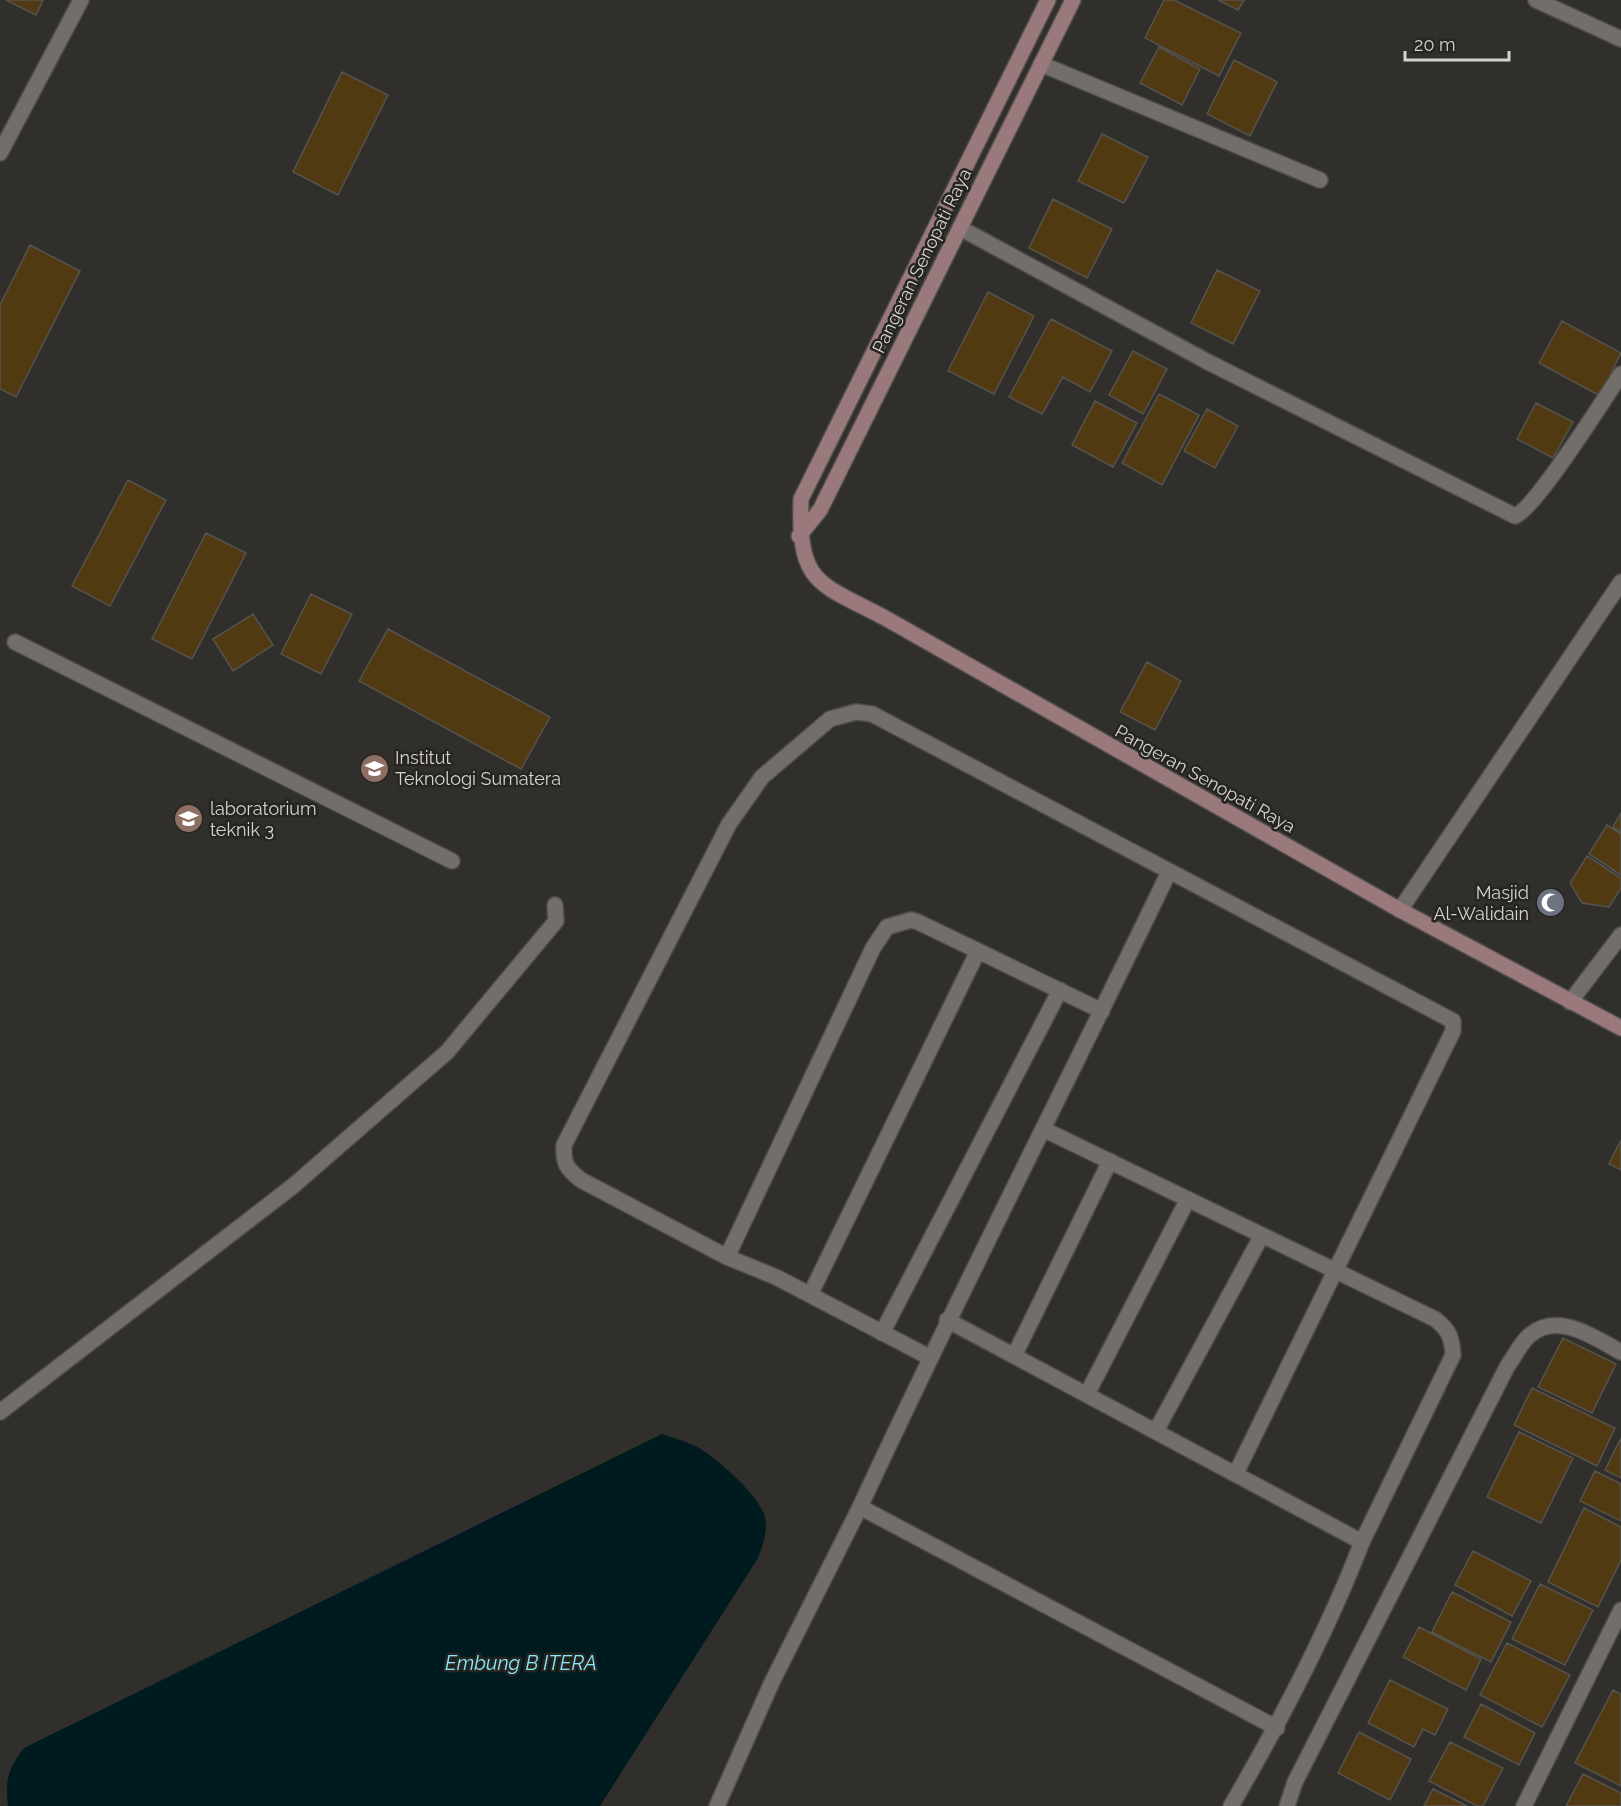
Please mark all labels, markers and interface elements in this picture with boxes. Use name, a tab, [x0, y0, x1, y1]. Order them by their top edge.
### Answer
scale bar	[1405, 24, 1508, 62]
text: 20 m	[1414, 34, 1456, 55]
street label: Pangeran Senopati Raya	[868, 165, 975, 357]
street label: Pangeran Senopati Raya	[1111, 720, 1299, 837]
place label: Institut Teknologi Sumatera	[395, 747, 561, 789]
school or university icon: Institut Teknologi Sumatera	[358, 752, 390, 784]
place label: laboratorium teknik 3	[210, 798, 317, 840]
school or university icon: laboratorium teknik 3	[173, 803, 205, 835]
place label: Masjid Al-Walidain	[1433, 882, 1529, 924]
mosque icon: Masjid Al-Walidain	[1534, 887, 1566, 919]
water label: Embung B ITERA	[445, 1651, 597, 1675]

